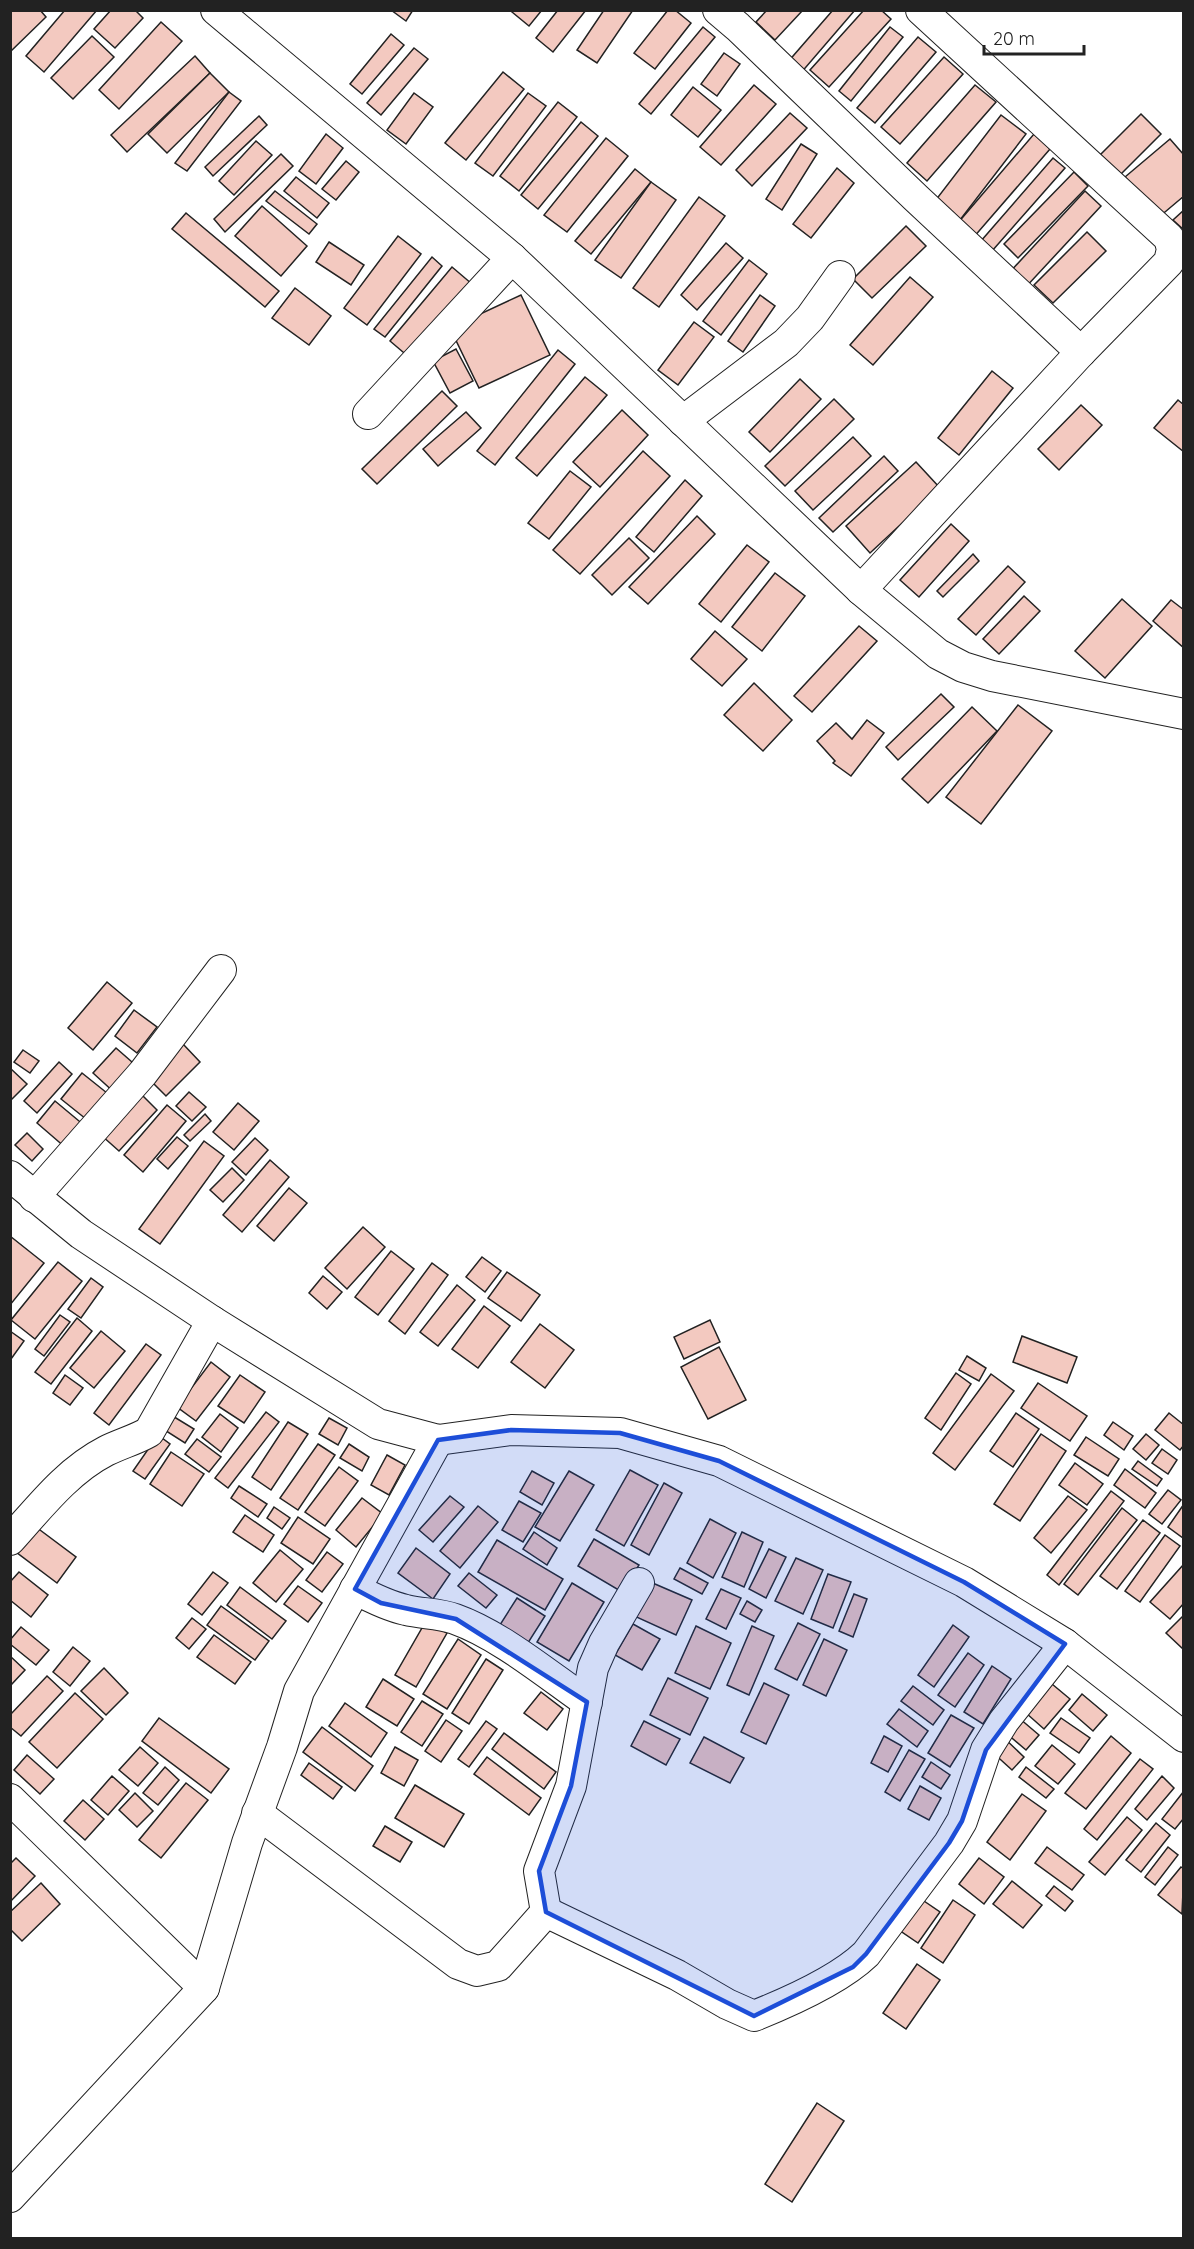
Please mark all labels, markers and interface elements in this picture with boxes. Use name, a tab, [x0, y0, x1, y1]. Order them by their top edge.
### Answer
scale bar	[984, 18, 1084, 56]
text: 20 m	[993, 27, 1035, 50]

